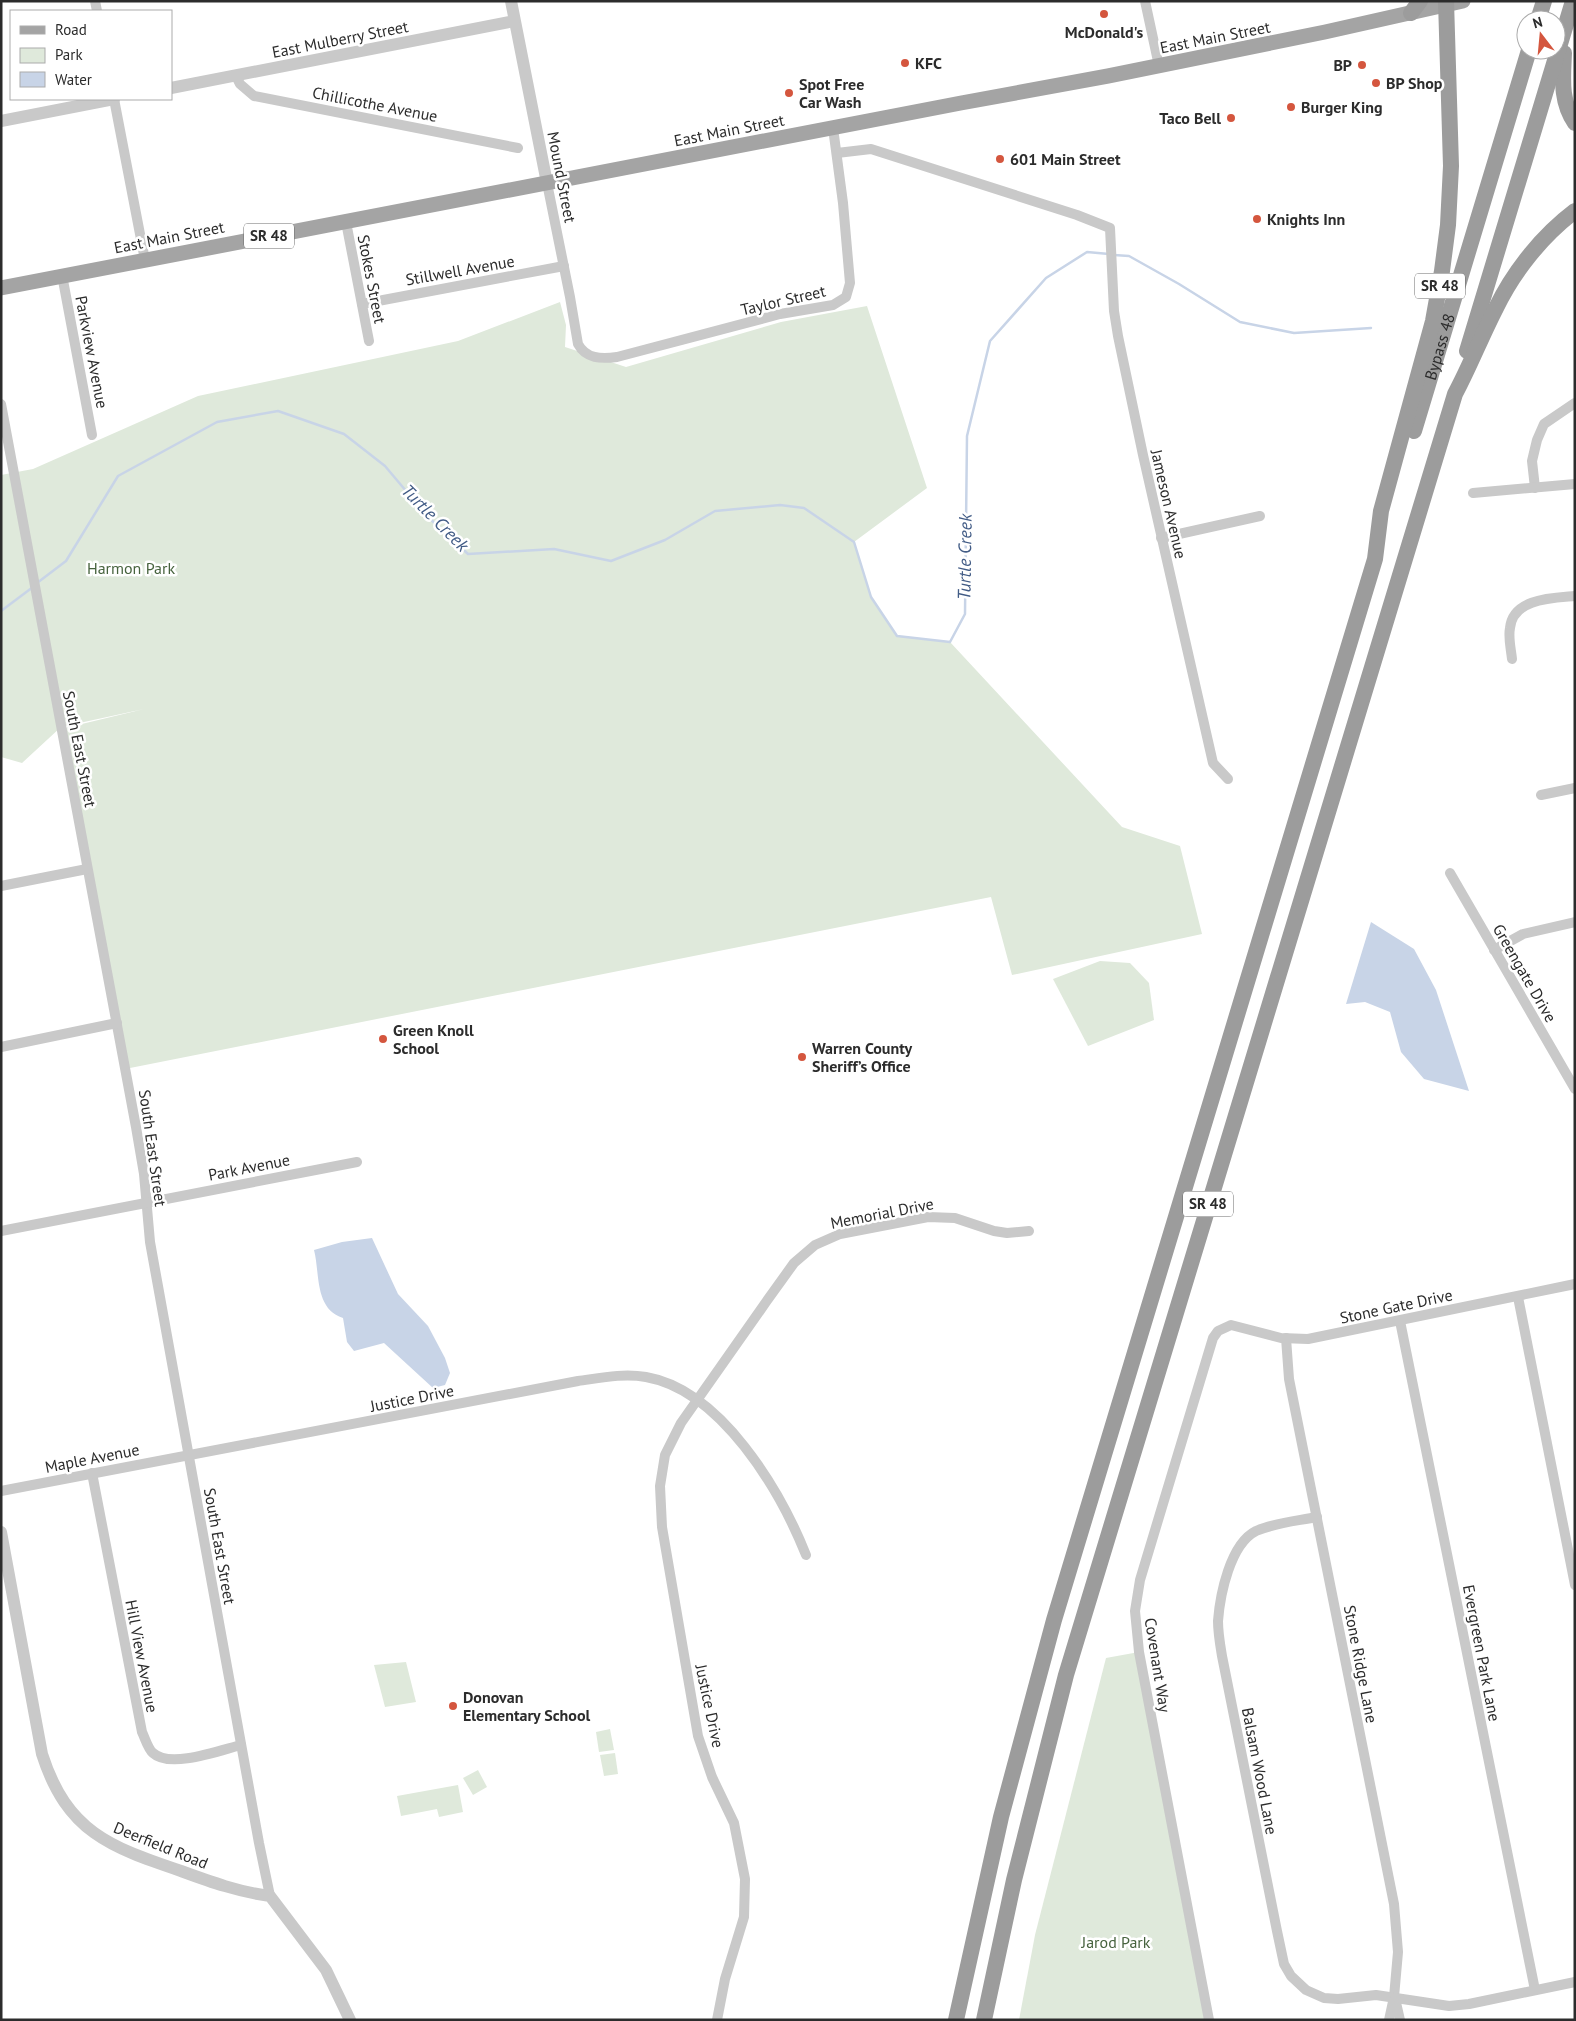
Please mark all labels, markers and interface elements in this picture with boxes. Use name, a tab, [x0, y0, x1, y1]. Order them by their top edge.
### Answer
marker: McDonald's	[1098, 8, 1110, 20]
legend	[10, 10, 172, 100]
north arrow	[1516, 10, 1566, 60]
text: N	[1531, 13, 1544, 32]
street label: East Mulberry Street	[270, 16, 410, 62]
street label: East Main Street	[1158, 16, 1272, 57]
text: Road	[55, 20, 87, 39]
place label: McDonald's	[1065, 22, 1143, 42]
text: Park	[55, 45, 83, 64]
place label: KFC	[915, 53, 942, 73]
place label: BP	[1333, 55, 1352, 75]
marker: KFC	[899, 57, 911, 69]
marker: BP	[1356, 59, 1368, 71]
text: Water	[55, 70, 92, 89]
place label: BP Shop	[1386, 73, 1443, 93]
place label: Spot Free Car Wash	[799, 74, 864, 112]
marker: BP Shop	[1370, 77, 1382, 89]
street label: Chillicothe Avenue	[311, 82, 439, 126]
marker: Spot Free Car Wash	[783, 87, 795, 99]
place label: Burger King	[1301, 97, 1383, 117]
marker: Burger King	[1285, 101, 1297, 113]
place label: Taco Bell	[1159, 108, 1221, 128]
street label: East Main Street	[672, 109, 786, 150]
marker: Taco Bell	[1225, 112, 1237, 124]
street label: Mound Street	[543, 130, 581, 225]
place label: 601 Main Street	[1010, 149, 1121, 169]
marker: 601 Main Street	[994, 153, 1006, 165]
place label: Knights Inn	[1267, 209, 1345, 229]
marker: Knights Inn	[1251, 213, 1263, 225]
street label: East Main Street	[112, 216, 226, 257]
road number: SR 48	[244, 224, 294, 248]
street label: Stokes Street	[354, 233, 390, 326]
street label: Stillwell Avenue	[404, 251, 516, 289]
road number: SR 48	[1415, 274, 1465, 298]
street label: Taylor Street	[739, 280, 828, 319]
street label: Parkview Avenue	[71, 294, 113, 410]
street label: Bypass 48	[1420, 311, 1459, 383]
street label: Jameson Avenue	[1146, 446, 1191, 561]
water label: Turtle Creek	[397, 479, 475, 557]
water label: Turtle Creek	[952, 513, 977, 600]
park label: Harmon Park	[87, 558, 175, 578]
street label: South East Street	[59, 689, 101, 809]
street label: Greengate Drive	[1489, 920, 1561, 1026]
place label: Green Knoll School	[393, 1020, 474, 1058]
marker: Green Knoll School	[377, 1033, 389, 1045]
place label: Warren County Sheriff’s Office	[812, 1038, 912, 1076]
marker: Warren County Sheriff’s Office	[796, 1051, 808, 1063]
street label: South East Street	[135, 1088, 171, 1208]
street label: Park Avenue	[207, 1149, 291, 1185]
road number: SR 48	[1183, 1192, 1233, 1216]
street label: Memorial Drive	[829, 1193, 935, 1233]
street label: Stone Gate Drive	[1338, 1284, 1454, 1328]
street label: Justice Drive	[367, 1380, 456, 1416]
street label: Maple Avenue	[43, 1439, 141, 1477]
street label: South East Street	[200, 1486, 240, 1606]
street label: Evergreen Park Lane	[1459, 1583, 1505, 1723]
street label: Hill View Avenue	[121, 1598, 163, 1714]
street label: Stone Ridge Lane	[1340, 1603, 1382, 1725]
street label: Covenant Way	[1141, 1616, 1175, 1714]
street label: Justice Drive	[691, 1661, 729, 1750]
place label: Donovan Elementary School	[463, 1687, 590, 1725]
marker: Donovan Elementary School	[447, 1700, 459, 1712]
street label: Balsam Wood Lane	[1238, 1706, 1282, 1836]
street label: Deerfield Road	[111, 1817, 211, 1873]
park label: Jarod Park	[1081, 1932, 1151, 1952]

